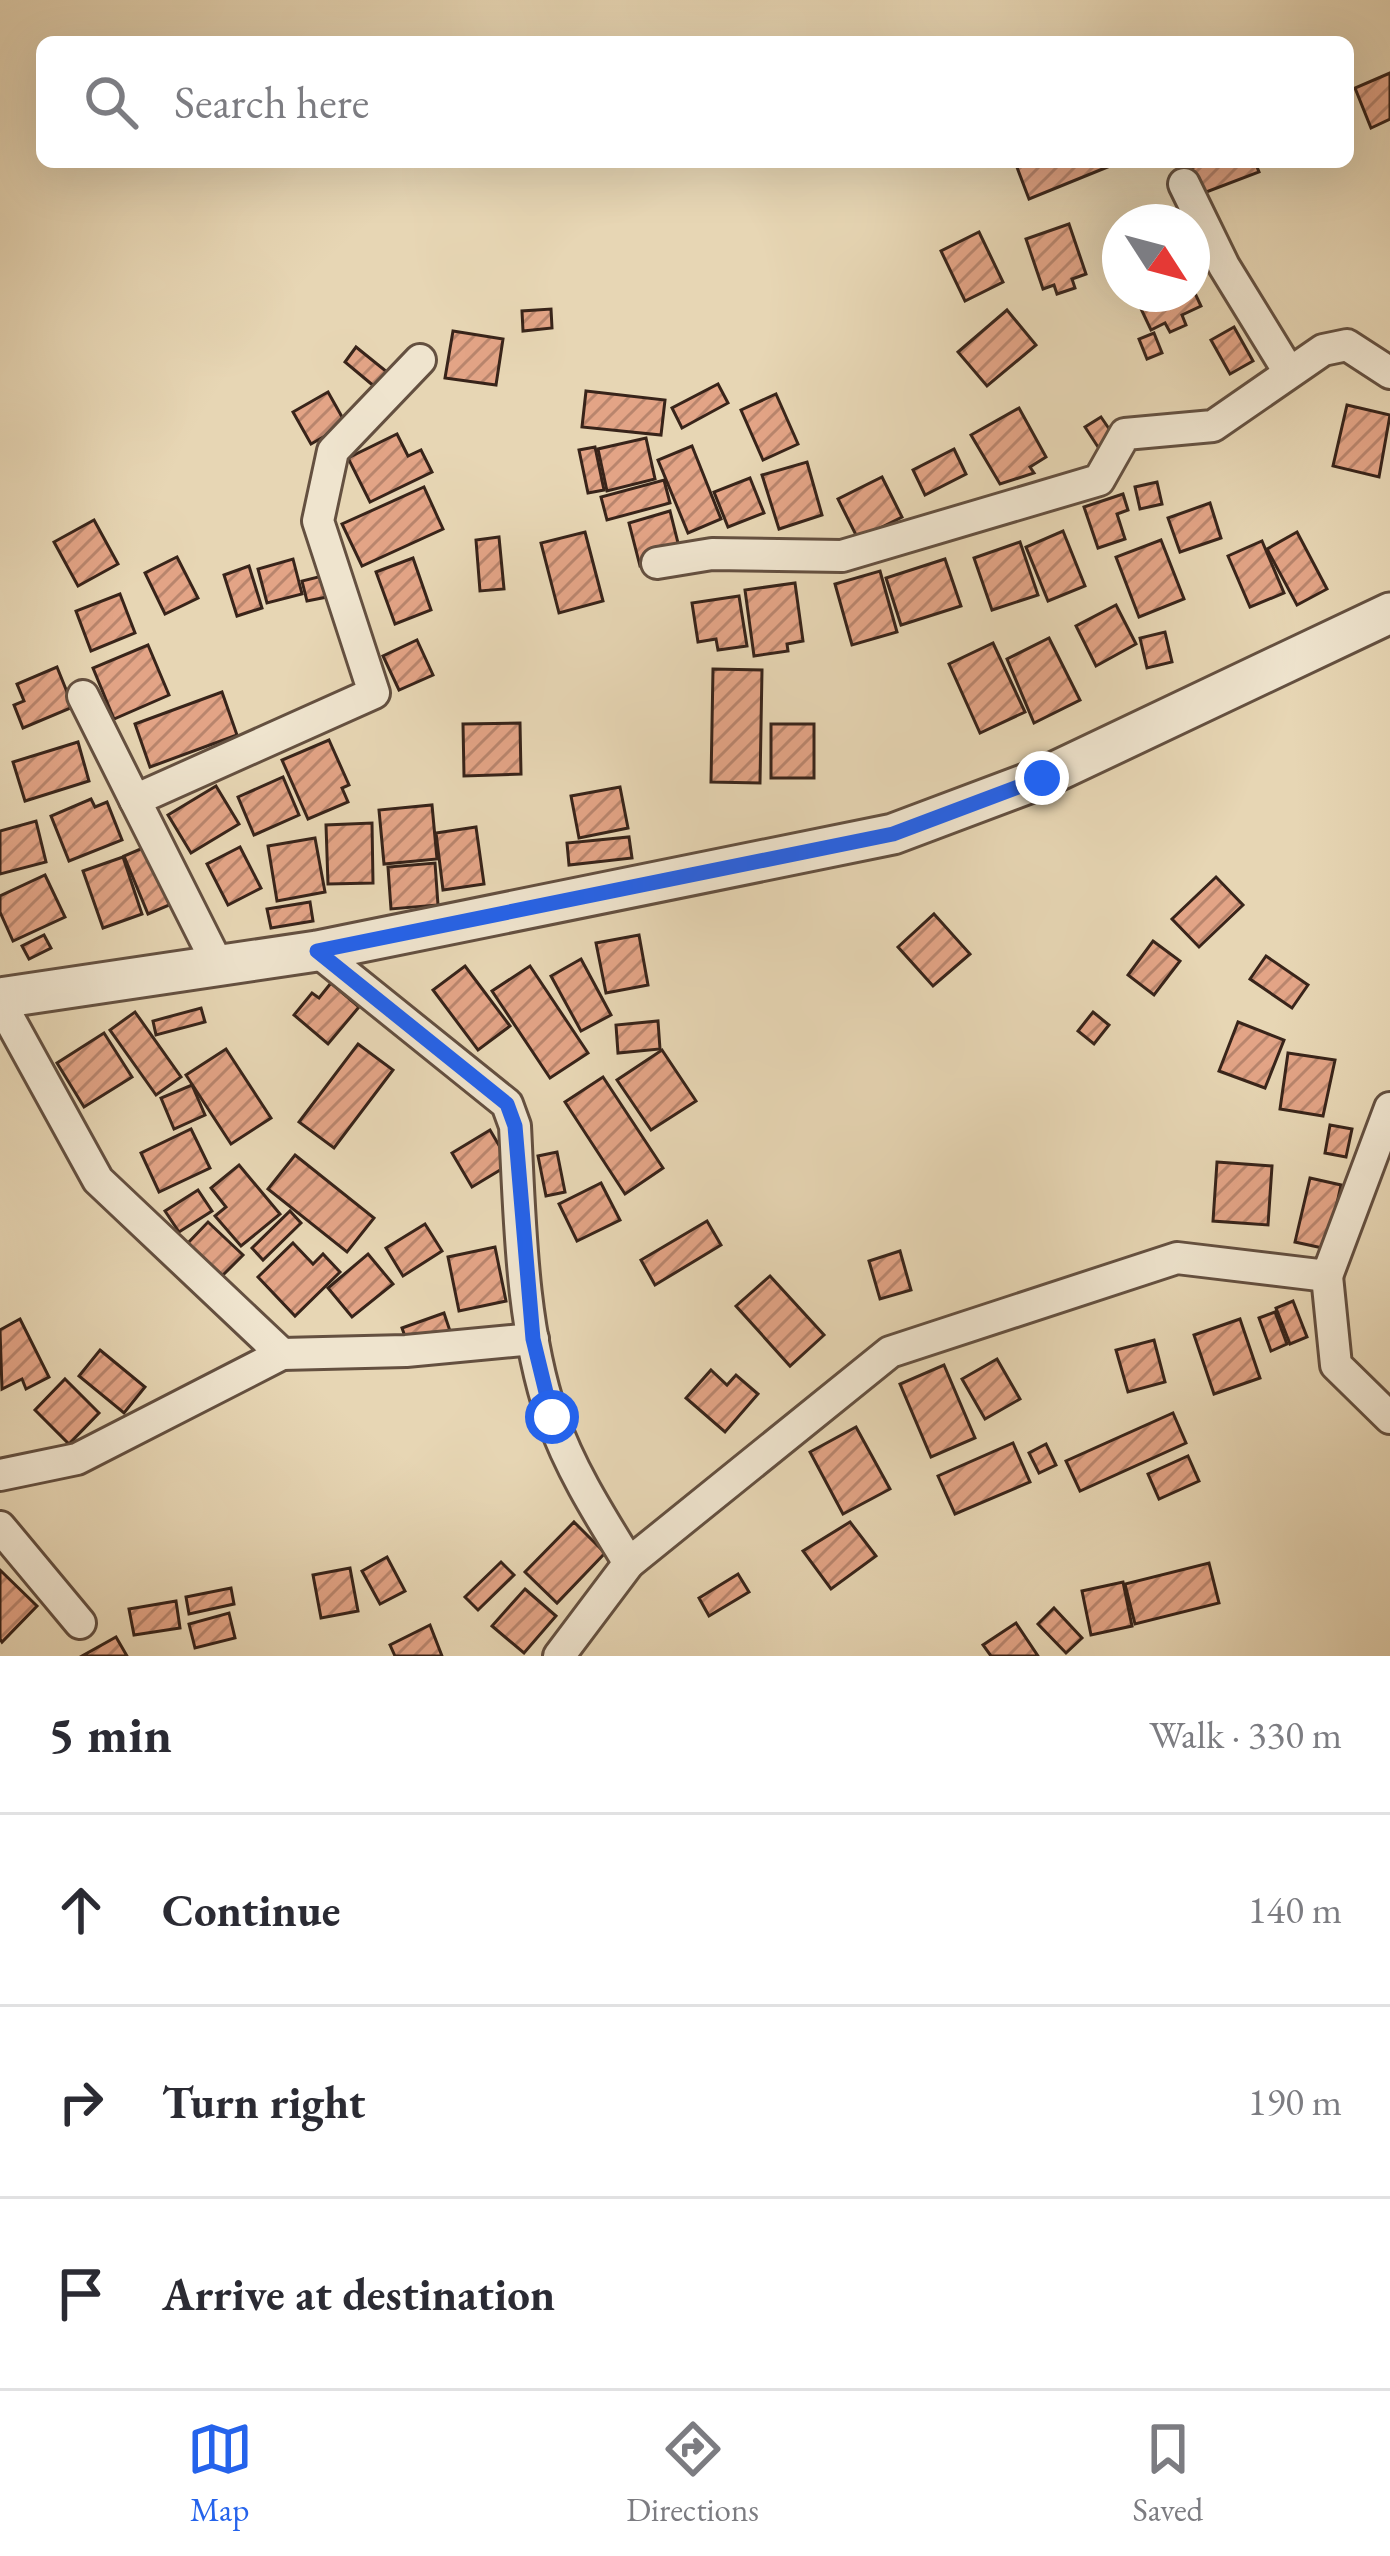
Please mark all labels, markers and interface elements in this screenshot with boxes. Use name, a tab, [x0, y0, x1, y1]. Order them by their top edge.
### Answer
search box	[36, 36, 1354, 168]
icon: search	[78, 69, 144, 135]
text: Search here	[174, 73, 369, 131]
north arrow	[1102, 204, 1210, 312]
route end	[1015, 751, 1069, 805]
route start	[525, 1390, 579, 1444]
text: 5 min	[48, 1701, 172, 1767]
text: Walk · 330 m	[1149, 1709, 1342, 1760]
icon: ahead	[48, 1877, 114, 1943]
text: Continue	[162, 1881, 340, 1939]
text: 140 m	[1248, 1884, 1342, 1935]
icon: right	[48, 2069, 114, 2135]
text: Turn right	[162, 2073, 365, 2131]
text: 190 m	[1248, 2076, 1342, 2127]
icon: arrive	[48, 2261, 114, 2327]
text: Arrive at destination	[162, 2265, 555, 2323]
tab: Map	[187, 2416, 253, 2531]
tab: Directions	[626, 2416, 759, 2531]
tab: Saved	[1133, 2416, 1203, 2531]

